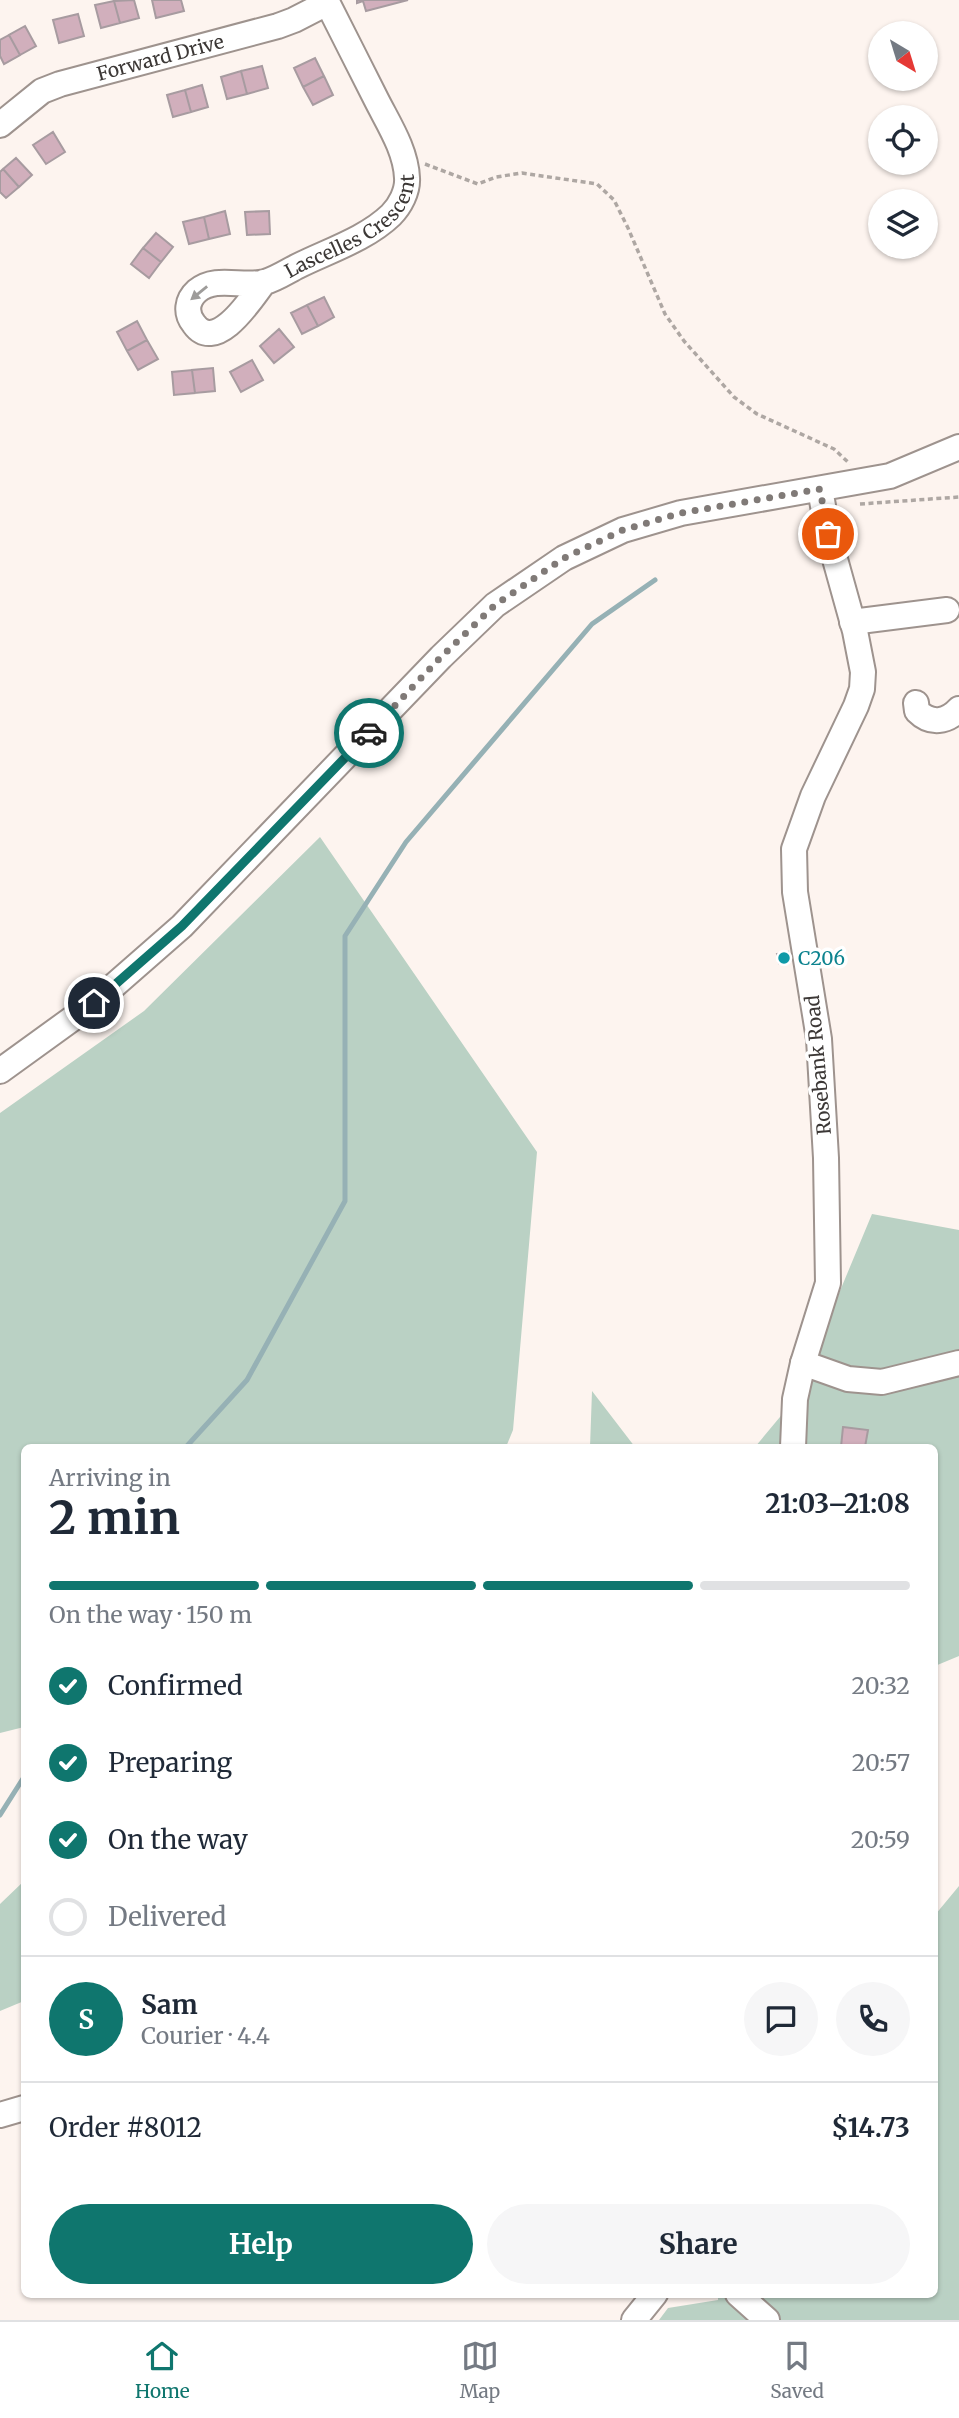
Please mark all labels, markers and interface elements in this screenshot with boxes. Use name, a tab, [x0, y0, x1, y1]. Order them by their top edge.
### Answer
north arrow	[868, 21, 938, 91]
map controls	[868, 21, 938, 259]
street label: Forward Drive	[94, 29, 226, 86]
button: locate	[868, 105, 938, 175]
street label: Lascelles Crescent	[280, 173, 419, 283]
button: layers	[868, 189, 938, 259]
one-way arrow	[191, 285, 209, 300]
pin	[798, 504, 858, 564]
icon: bag	[809, 515, 847, 553]
courier	[334, 698, 404, 768]
icon: car	[350, 714, 388, 752]
place label: C206	[798, 946, 845, 970]
marker: C206	[776, 950, 792, 966]
pin	[64, 973, 124, 1033]
icon: home	[75, 984, 113, 1022]
street label: Rosebank Road	[800, 994, 836, 1136]
text: Arriving in	[49, 1463, 171, 1492]
text: 21:03–21:08	[765, 1487, 910, 1520]
text: 2 min	[49, 1489, 180, 1547]
text: On the way · 150 m	[49, 1600, 252, 1629]
icon: check	[49, 1667, 87, 1705]
text: Confirmed	[108, 1669, 243, 1702]
text: 20:32	[851, 1671, 910, 1700]
icon: check	[49, 1744, 87, 1782]
text: Preparing	[108, 1746, 232, 1779]
text: 20:57	[852, 1748, 910, 1777]
icon: check	[49, 1821, 87, 1859]
text: On the way	[108, 1823, 248, 1856]
text: 20:59	[851, 1825, 910, 1854]
text: Delivered	[108, 1900, 227, 1933]
button: chat	[744, 1982, 818, 2056]
button: phone	[836, 1982, 910, 2056]
text: Sam	[141, 1988, 198, 2021]
text: S	[78, 2003, 94, 2036]
text: Courier · 4.4	[141, 2021, 270, 2050]
text: Order #8012	[49, 2111, 202, 2144]
text: $14.73	[831, 2111, 910, 2144]
button: Help	[49, 2204, 473, 2284]
button: Share	[487, 2204, 910, 2284]
tab: Home	[135, 2337, 190, 2403]
tab: Map	[460, 2337, 500, 2403]
tab: Saved	[770, 2337, 824, 2403]

